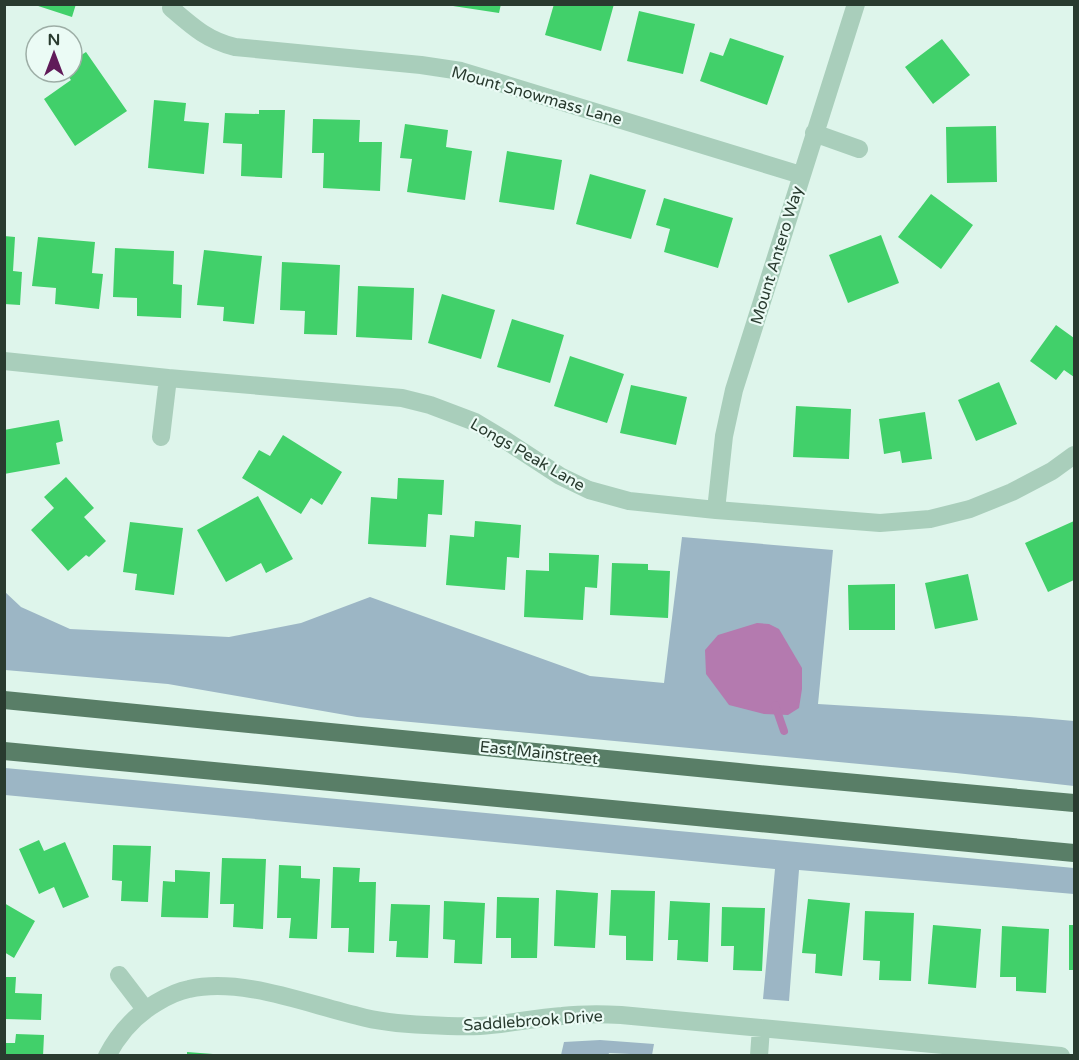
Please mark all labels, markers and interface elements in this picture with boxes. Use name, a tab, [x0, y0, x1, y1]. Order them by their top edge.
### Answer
north arrow	[24, 24, 84, 84]
text: N	[48, 30, 60, 50]
street label: Mount Snowmass Lane	[449, 62, 624, 130]
street label: Mount Antero Way	[746, 183, 808, 327]
street label: Longs Peak Lane	[467, 414, 588, 496]
street label: East Mainstreet	[479, 737, 599, 769]
street label: Saddlebrook Drive	[463, 1006, 604, 1036]

